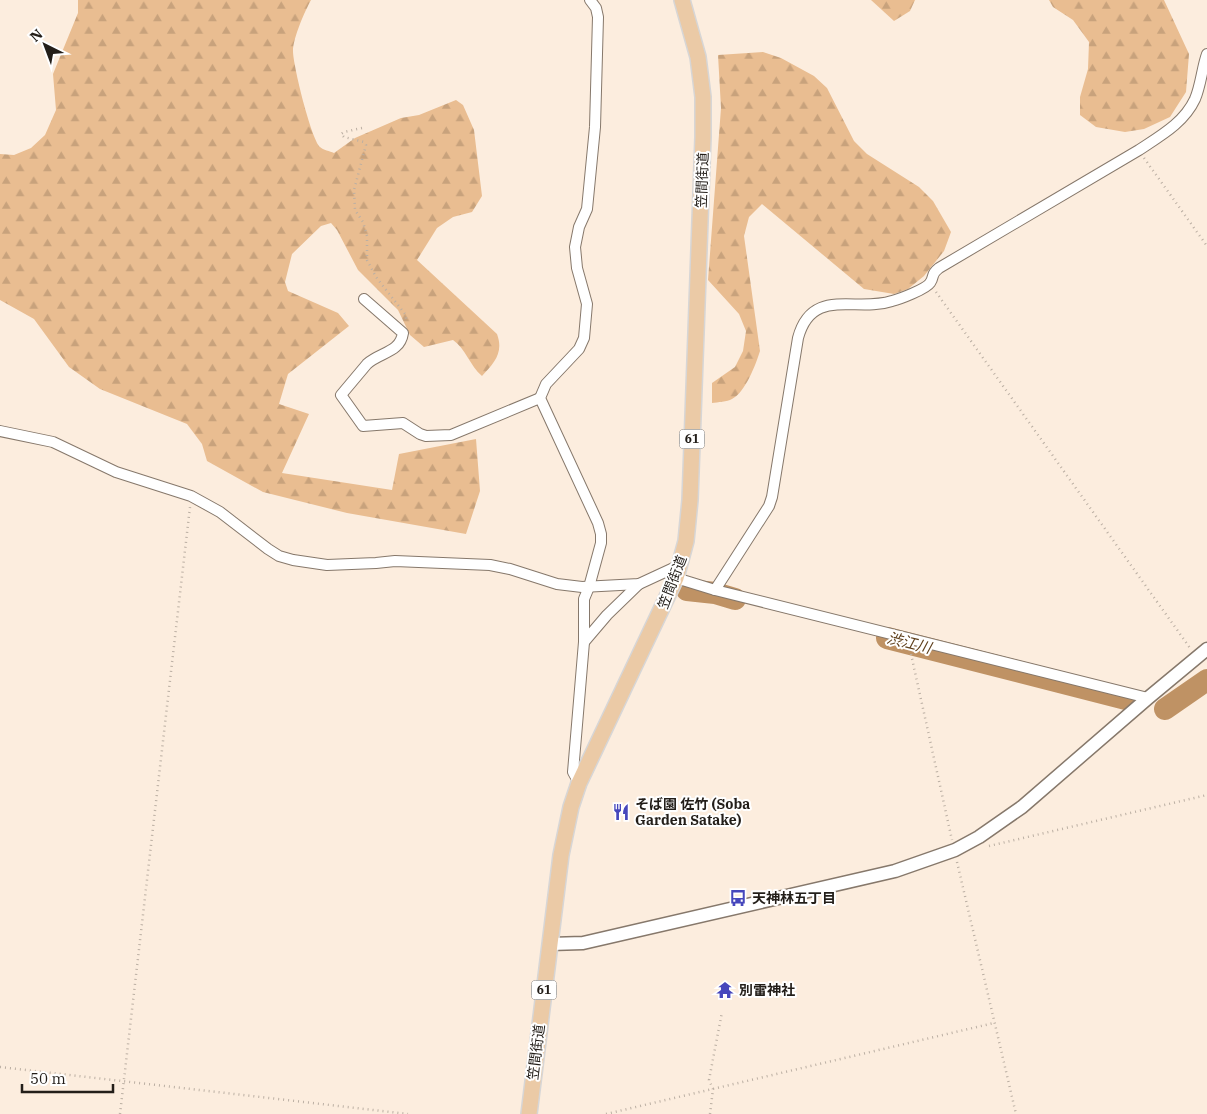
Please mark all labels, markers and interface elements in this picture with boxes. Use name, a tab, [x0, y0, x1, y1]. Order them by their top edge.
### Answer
north arrow	[20, 20, 70, 70]
text: N	[26, 25, 46, 46]
street label: 笠間街道	[692, 152, 712, 208]
road number: 61	[680, 429, 704, 448]
street label: 笠間街道	[654, 553, 690, 611]
water label: 渋江川	[885, 628, 935, 658]
place label: そば園 佐竹 (Soba Garden Satake)	[635, 795, 750, 829]
restaurant icon: そば園 佐竹 (Soba Garden Satake)	[611, 802, 631, 822]
bus stop icon: 天神林五丁目	[728, 888, 748, 908]
place label: 天神林五丁目	[752, 889, 836, 907]
road number: 61	[532, 980, 556, 1000]
temple icon: 別雷神社	[715, 980, 735, 1000]
place label: 別雷神社	[739, 981, 795, 999]
street label: 笠間街道	[524, 1023, 548, 1081]
scale bar	[22, 1062, 114, 1094]
text: 50 m	[30, 1069, 66, 1088]

